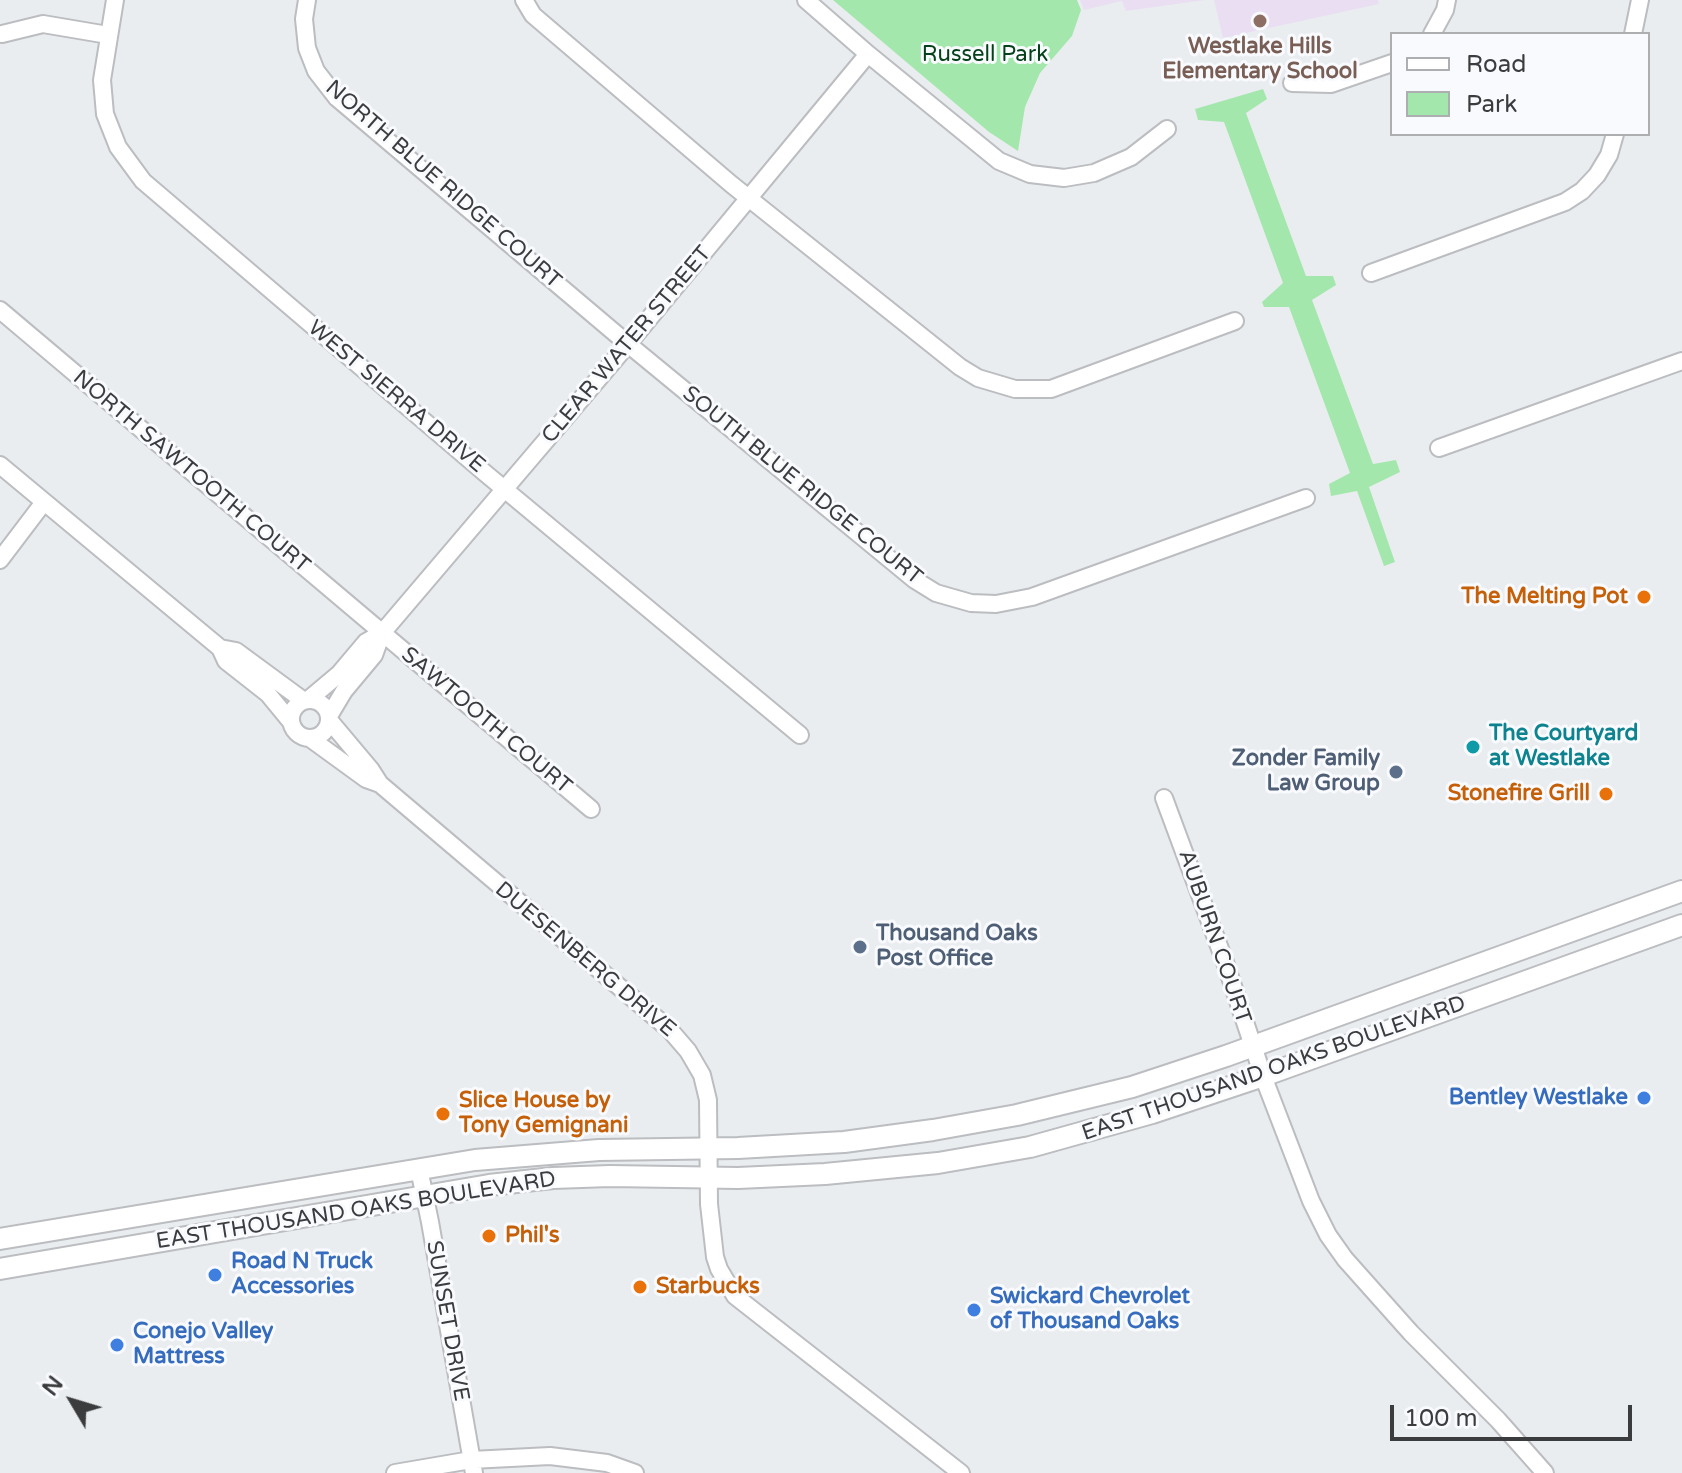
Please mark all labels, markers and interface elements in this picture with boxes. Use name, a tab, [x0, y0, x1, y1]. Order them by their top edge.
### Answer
marker: Westlake Hills Elementary School	[1251, 12, 1269, 30]
legend	[1390, 32, 1650, 136]
place label: Westlake Hills Elementary School	[1162, 34, 1358, 86]
park label: Russell Park	[922, 42, 1048, 68]
text: Road	[1466, 50, 1526, 79]
street label: NORTH BLUE RIDGE COURT	[320, 75, 566, 295]
text: Park	[1466, 90, 1517, 119]
street label: CLEAR WATER STREET	[537, 241, 717, 449]
street label: WEST SIERRA DRIVE	[302, 315, 490, 479]
street label: NORTH SAWTOOTH COURT	[67, 365, 315, 579]
street label: SOUTH BLUE RIDGE COURT	[677, 381, 927, 591]
place label: The Melting Pot	[1461, 584, 1628, 610]
marker: The Melting Pot	[1635, 588, 1653, 606]
street label: SAWTOOTH COURT	[395, 642, 577, 800]
place label: The Courtyard at Westlake	[1489, 721, 1638, 772]
marker: The Courtyard at Westlake	[1464, 738, 1482, 756]
place label: Zonder Family Law Group	[1232, 746, 1380, 798]
marker: Zonder Family Law Group	[1387, 763, 1405, 781]
place label: Stonefire Grill	[1448, 781, 1590, 807]
marker: Stonefire Grill	[1597, 785, 1615, 803]
street label: AUBURN COURT	[1172, 847, 1256, 1027]
street label: DUESENBERG DRIVE	[489, 877, 681, 1043]
place label: Thousand Oaks Post Office	[876, 921, 1038, 972]
marker: Thousand Oaks Post Office	[851, 938, 869, 956]
street label: EAST THOUSAND OAKS BOULEVARD	[1079, 991, 1469, 1147]
place label: Bentley Westlake	[1449, 1085, 1628, 1111]
place label: Slice House by Tony Gemignani	[459, 1088, 628, 1140]
marker: Bentley Westlake	[1635, 1089, 1653, 1107]
marker: Slice House by Tony Gemignani	[434, 1105, 452, 1123]
street label: EAST THOUSAND OAKS BOULEVARD	[154, 1166, 558, 1256]
place label: Phil's	[505, 1223, 559, 1249]
marker: Phil's	[480, 1227, 498, 1245]
street label: SUNSET DRIVE	[420, 1239, 474, 1403]
place label: Road N Truck Accessories	[231, 1249, 373, 1300]
marker: Road N Truck Accessories	[206, 1266, 224, 1284]
place label: Starbucks	[656, 1274, 760, 1300]
marker: Starbucks	[631, 1278, 649, 1296]
place label: Swickard Chevrolet of Thousand Oaks	[990, 1284, 1190, 1336]
marker: Swickard Chevrolet of Thousand Oaks	[965, 1301, 983, 1319]
place label: Conejo Valley Mattress	[133, 1319, 273, 1370]
marker: Conejo Valley Mattress	[108, 1336, 126, 1354]
north arrow	[32, 1361, 112, 1441]
text: N	[37, 1371, 69, 1401]
scale bar	[1394, 1389, 1636, 1439]
text: 100 m	[1404, 1404, 1478, 1433]

